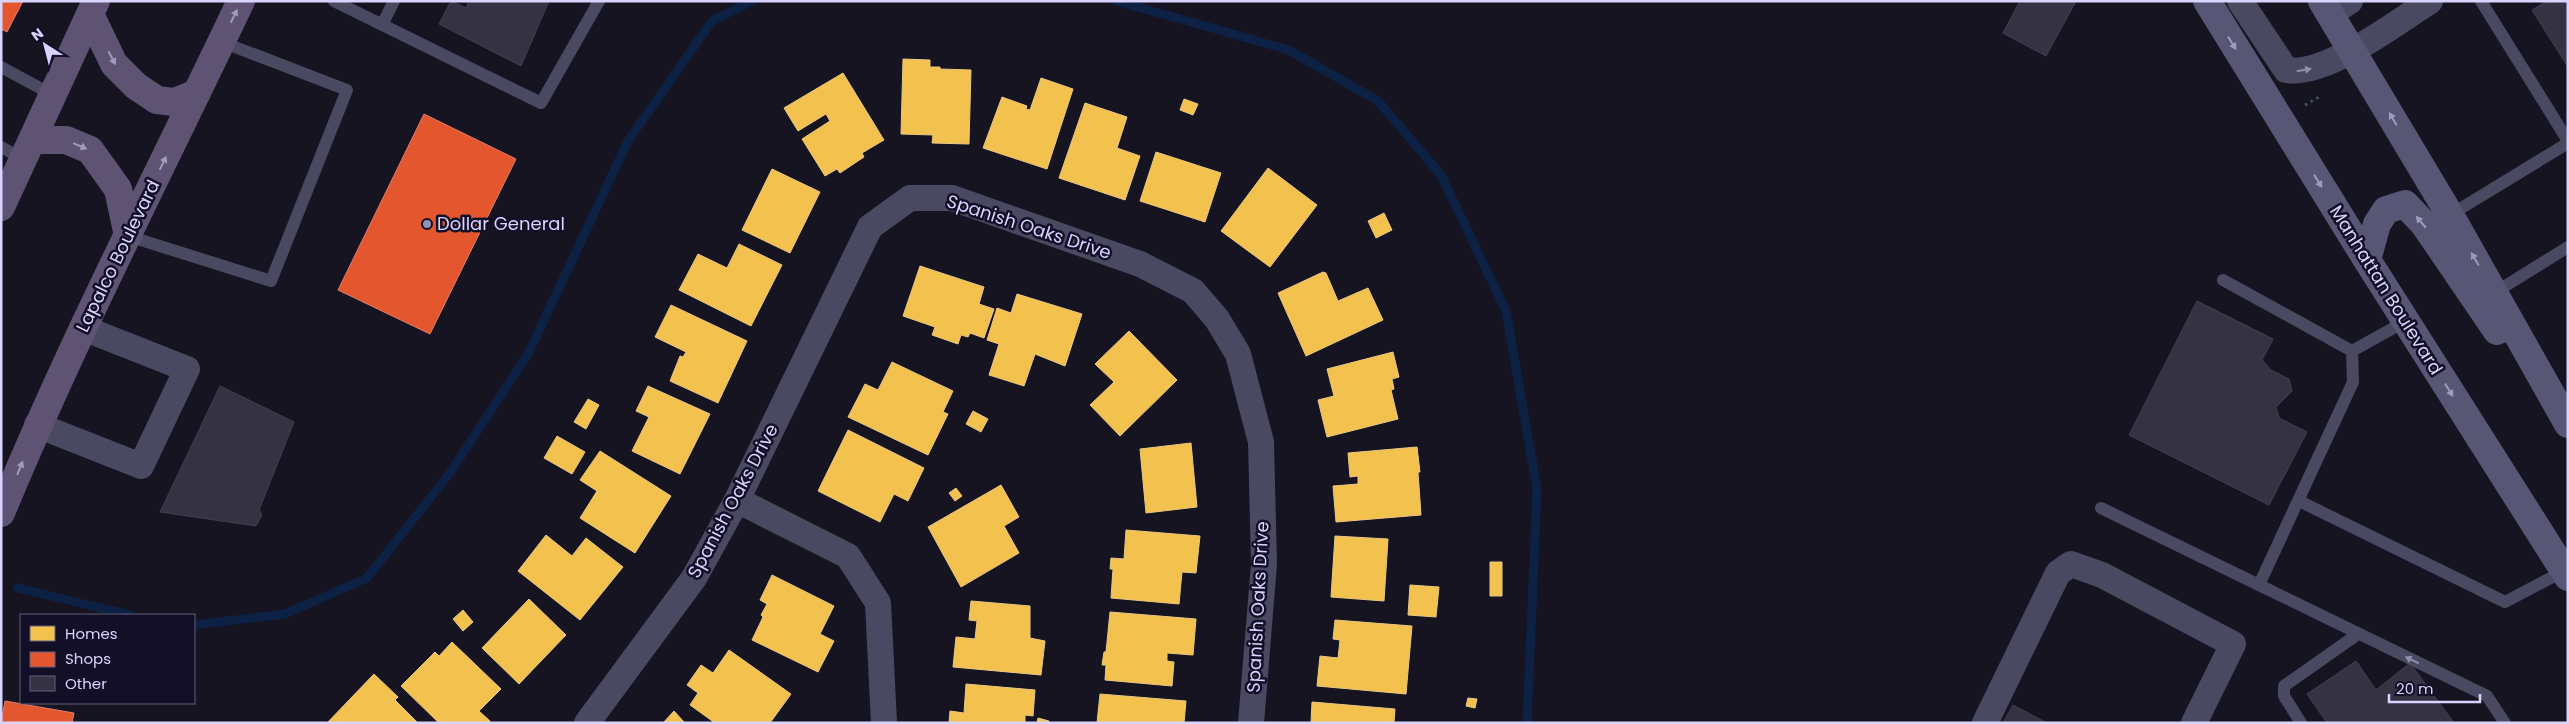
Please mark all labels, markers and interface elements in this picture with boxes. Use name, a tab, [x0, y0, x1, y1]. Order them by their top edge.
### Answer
one-way arrow	[230, 9, 238, 24]
north arrow	[20, 20, 70, 70]
text: N	[27, 23, 47, 46]
one-way arrow	[2228, 36, 2237, 49]
one-way arrow	[108, 51, 116, 65]
one-way arrow	[2296, 66, 2312, 74]
one-way arrow	[2389, 112, 2398, 125]
one-way arrow	[73, 143, 88, 151]
one-way arrow	[160, 156, 168, 170]
one-way arrow	[2313, 174, 2322, 188]
street label: Lapalco Boulevard	[70, 175, 165, 336]
street label: Spanish Oaks Drive	[944, 188, 1115, 265]
street label: Manhattan Boulevard	[2324, 200, 2449, 379]
place label: Dollar General	[437, 211, 565, 236]
one-way arrow	[2416, 216, 2427, 229]
marker: Dollar General	[421, 218, 433, 230]
one-way arrow	[2470, 253, 2479, 266]
one-way arrow	[2445, 383, 2454, 397]
street label: Spanish Oaks Drive	[681, 419, 784, 582]
one-way arrow	[16, 461, 24, 475]
street label: Spanish Oaks Drive	[1241, 521, 1274, 693]
legend	[20, 614, 195, 704]
text: Homes	[65, 623, 118, 644]
text: Shops	[65, 648, 111, 669]
one-way arrow	[2405, 656, 2419, 664]
scale bar	[2389, 672, 2480, 704]
text: Other	[65, 673, 107, 694]
text: 20 m	[2396, 678, 2434, 699]

